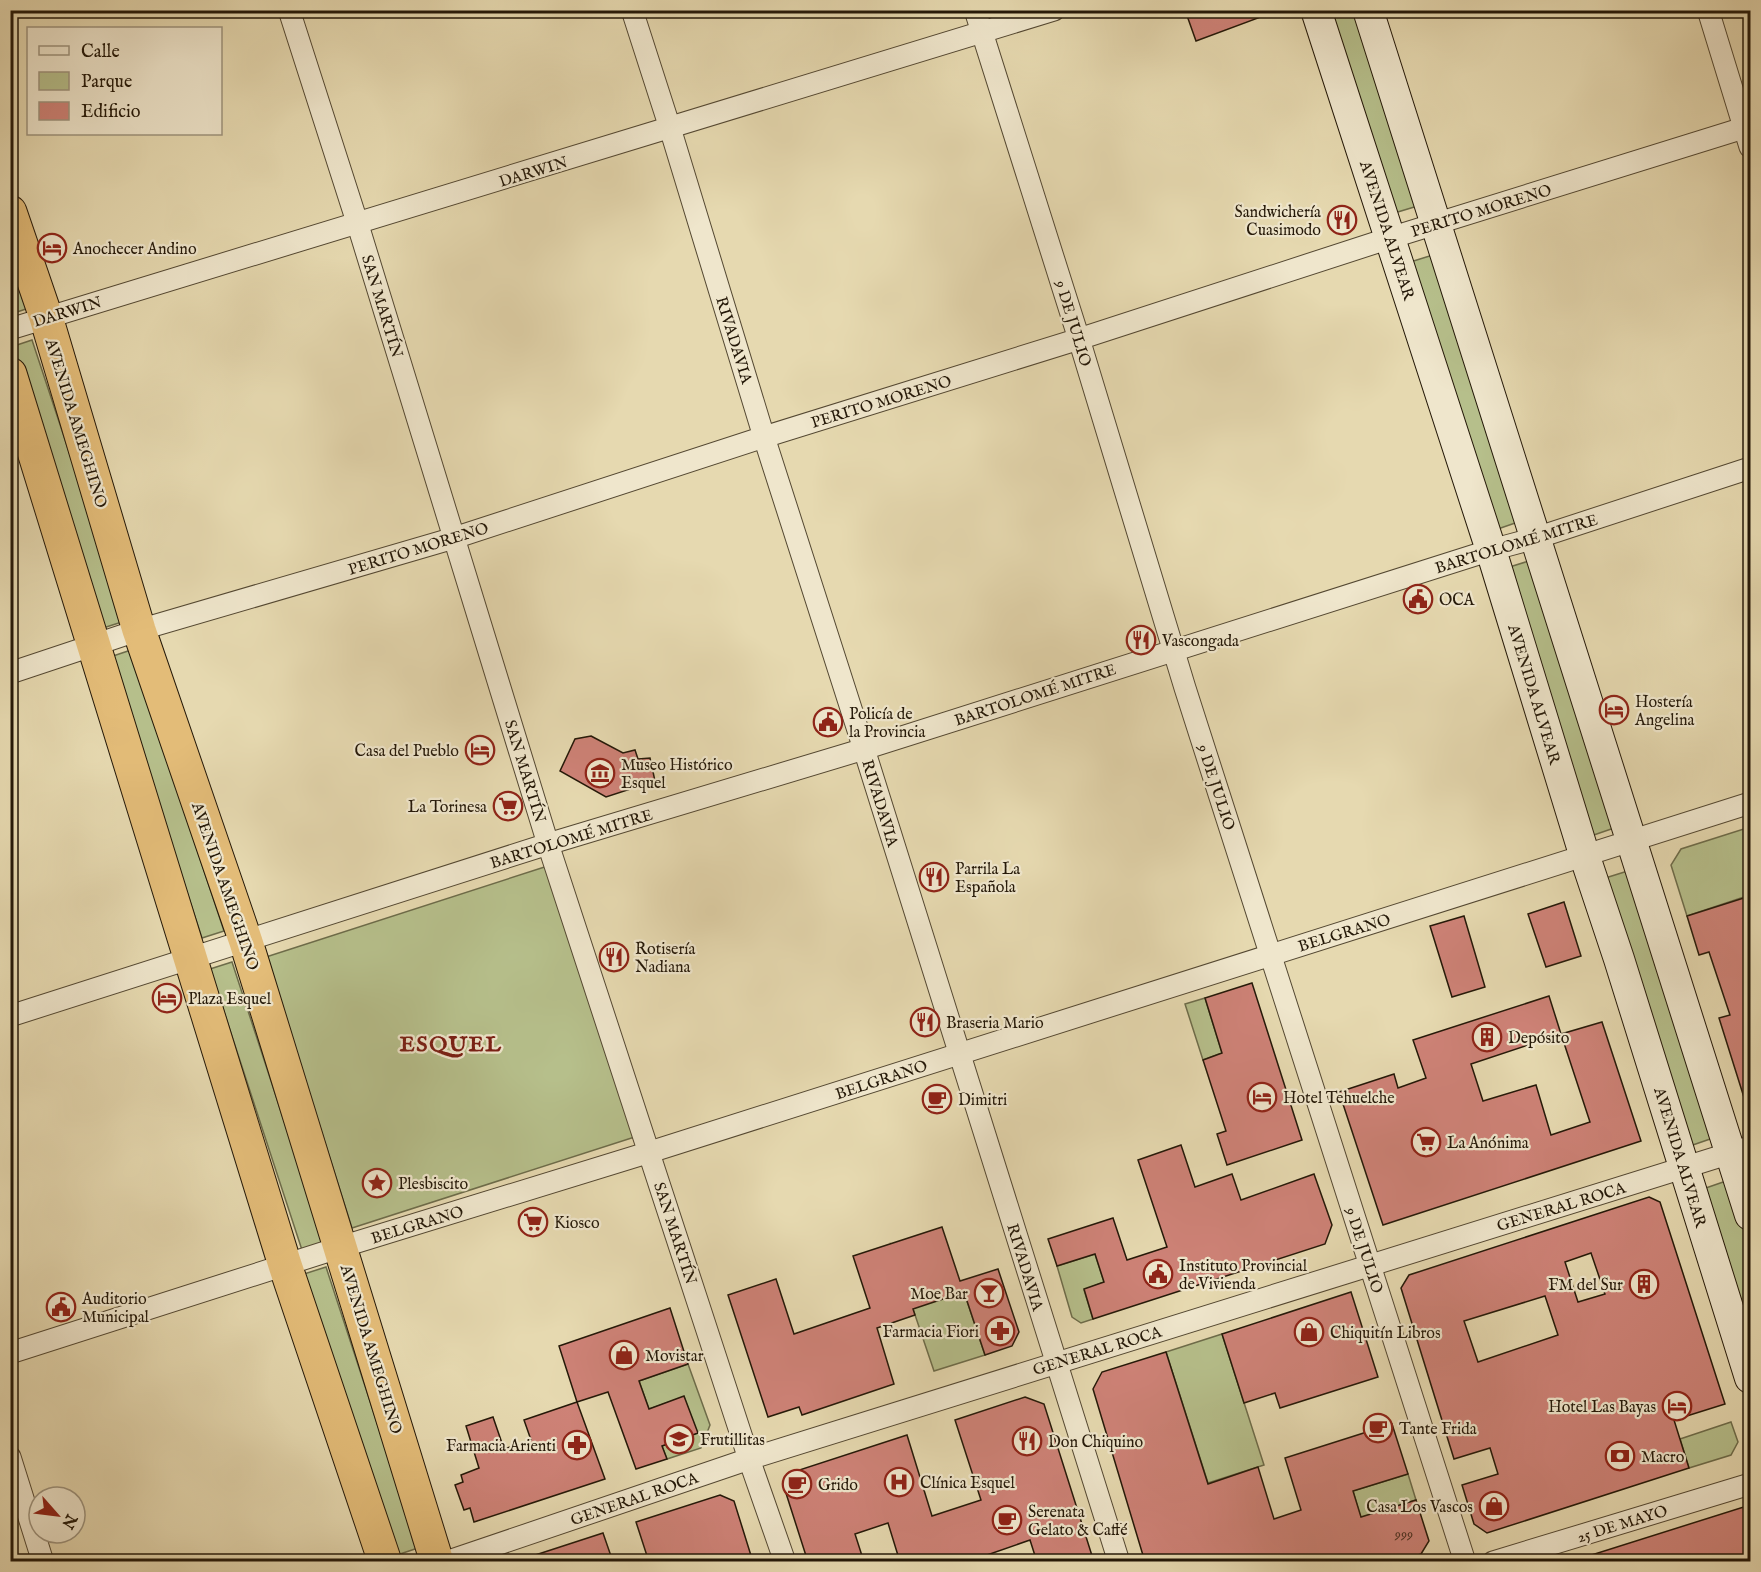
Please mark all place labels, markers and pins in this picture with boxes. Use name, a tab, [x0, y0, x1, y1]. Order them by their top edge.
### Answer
place label: Sandwichería Cuasimodo	[1235, 203, 1321, 241]
restaurant icon: Sandwichería Cuasimodo	[1326, 204, 1358, 236]
hotel icon: Anochecer Andino	[36, 232, 68, 264]
place label: Anochecer Andino	[72, 240, 197, 260]
public building icon: OCA	[1402, 583, 1434, 615]
place label: OCA	[1439, 591, 1476, 611]
restaurant icon: Vascongada	[1125, 624, 1157, 656]
place label: Vascongada	[1161, 632, 1239, 652]
place label: Hostería Angelina	[1634, 693, 1695, 731]
hotel icon: Hostería Angelina	[1598, 694, 1630, 726]
place label: Policía de la Provincia	[849, 705, 925, 743]
public building icon: Policía de la Provincia	[812, 706, 844, 738]
hotel icon: Casa del Pueblo	[464, 734, 496, 766]
place label: Casa del Pueblo	[355, 742, 459, 762]
place label: Museo Histórico Esquel	[621, 756, 733, 794]
museum icon: Museo Histórico Esquel	[584, 757, 616, 789]
supermarket icon: La Torinesa	[492, 790, 524, 822]
place label: La Torinesa	[408, 798, 487, 818]
place label: Parrila La Española	[955, 860, 1020, 898]
restaurant icon: Parrila La Española	[918, 861, 950, 893]
place label: Rotisería Nadiana	[635, 940, 696, 978]
restaurant icon: Rotisería Nadiana	[598, 941, 630, 973]
hotel icon: Plaza Esquel	[151, 982, 183, 1014]
place label: Plaza Esquel	[188, 990, 272, 1010]
restaurant icon: Braseria Mario	[909, 1006, 941, 1038]
place label: Braseria Mario	[946, 1014, 1044, 1034]
building icon: Depósito	[1471, 1021, 1503, 1053]
place label: Depósito	[1508, 1029, 1570, 1049]
hotel icon: Hotel Tehuelche	[1246, 1081, 1278, 1113]
cafe icon: Dimitri	[921, 1083, 953, 1115]
place label: Hotel Tehuelche	[1283, 1089, 1395, 1109]
place label: Dimitri	[958, 1091, 1007, 1111]
supermarket icon: La Anónima	[1410, 1126, 1442, 1158]
place label: La Anónima	[1447, 1134, 1529, 1154]
place icon: Plesbiscito	[361, 1167, 393, 1199]
place label: Plesbiscito	[398, 1175, 468, 1195]
supermarket icon: Kiosco	[517, 1206, 549, 1238]
place label: Kiosco	[554, 1214, 600, 1234]
place label: Instituto Provincial de Vivienda	[1179, 1257, 1308, 1295]
public building icon: Instituto Provincial de Vivienda	[1142, 1258, 1174, 1290]
building icon: FM del Sur	[1628, 1268, 1660, 1300]
place label: FM del Sur	[1548, 1276, 1623, 1296]
bar icon: Moe Bar	[973, 1277, 1005, 1309]
place label: Moe Bar	[910, 1285, 968, 1305]
place label: Auditorio Municipal	[81, 1290, 150, 1328]
public building icon: Auditorio Municipal	[45, 1291, 77, 1323]
pharmacy icon: Farmacia Fiori	[984, 1315, 1016, 1347]
shop icon: Chiquitín Libros	[1293, 1316, 1325, 1348]
place label: Farmacia Fiori	[882, 1323, 979, 1343]
place label: Chiquitín Libros	[1330, 1324, 1441, 1344]
shop icon: Movistar	[608, 1339, 640, 1371]
place label: Movistar	[645, 1347, 704, 1367]
hotel icon: Hotel Las Bayas	[1661, 1390, 1693, 1422]
place label: Hotel Las Bayas	[1548, 1398, 1656, 1418]
cafe icon: Tante Frida	[1362, 1412, 1394, 1444]
place label: Tante Frida	[1399, 1420, 1477, 1440]
school or university icon: Frutillitas	[663, 1423, 695, 1455]
restaurant icon: Don Chiquino	[1011, 1425, 1043, 1457]
pharmacy icon: Farmacia Arienti	[561, 1429, 593, 1461]
place label: Frutillitas	[700, 1431, 765, 1451]
place label: Don Chiquino	[1048, 1433, 1144, 1453]
place label: Farmacia Arienti	[446, 1437, 556, 1457]
bank icon: Macro	[1604, 1440, 1636, 1472]
place label: Macro	[1641, 1448, 1685, 1468]
hospital icon: Clínica Esquel	[883, 1466, 915, 1498]
cafe icon: Grido	[781, 1468, 813, 1500]
place label: Clínica Esquel	[920, 1474, 1015, 1494]
place label: Grido	[818, 1476, 858, 1496]
shop icon: Casa Los Vascos	[1478, 1490, 1510, 1522]
place label: Casa Los Vascos	[1366, 1498, 1473, 1518]
place label: Serenata Gelato & Caffé	[1028, 1503, 1128, 1541]
cafe icon: Serenata Gelato & Caffé	[991, 1504, 1023, 1536]

